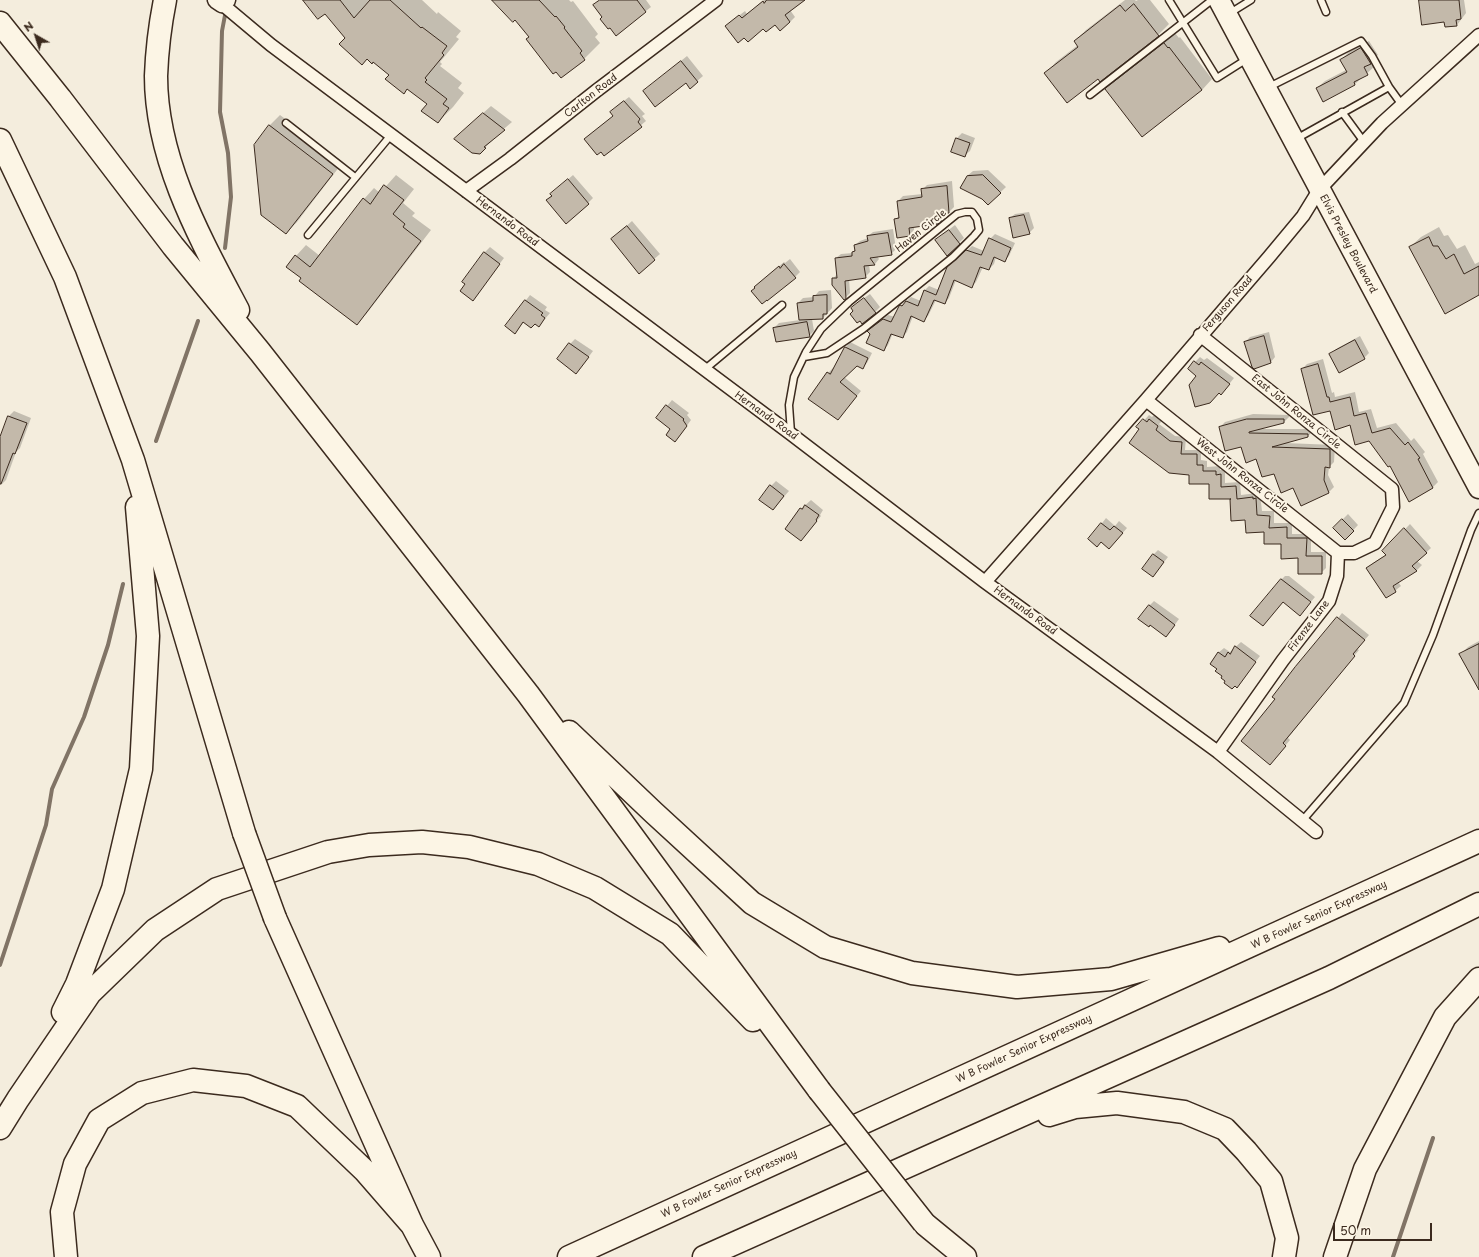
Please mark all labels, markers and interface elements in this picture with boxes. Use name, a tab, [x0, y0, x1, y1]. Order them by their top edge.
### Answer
north arrow	[16, 16, 56, 56]
text: N	[19, 17, 37, 36]
street label: Carlton Road	[562, 72, 620, 120]
street label: Elvis Presley Boulevard	[1317, 193, 1379, 295]
street label: Hernando Road	[473, 195, 541, 249]
street label: Haven Circle	[893, 207, 949, 255]
street label: Ferguson Road	[1200, 274, 1256, 334]
street label: East John Ronza Circle	[1249, 372, 1343, 452]
street label: Hernando Road	[732, 389, 800, 443]
street label: West John Ronza Circle	[1193, 436, 1291, 516]
street label: Hernando Road	[991, 584, 1059, 638]
street label: Firenze Lane	[1286, 598, 1332, 654]
street label: W B Fowler Senior Expressway	[1249, 878, 1389, 952]
street label: W B Fowler Senior Expressway	[954, 1012, 1094, 1086]
street label: W B Fowler Senior Expressway	[659, 1147, 799, 1221]
scale bar	[1335, 1215, 1434, 1241]
text: 50 m	[1340, 1221, 1371, 1239]

